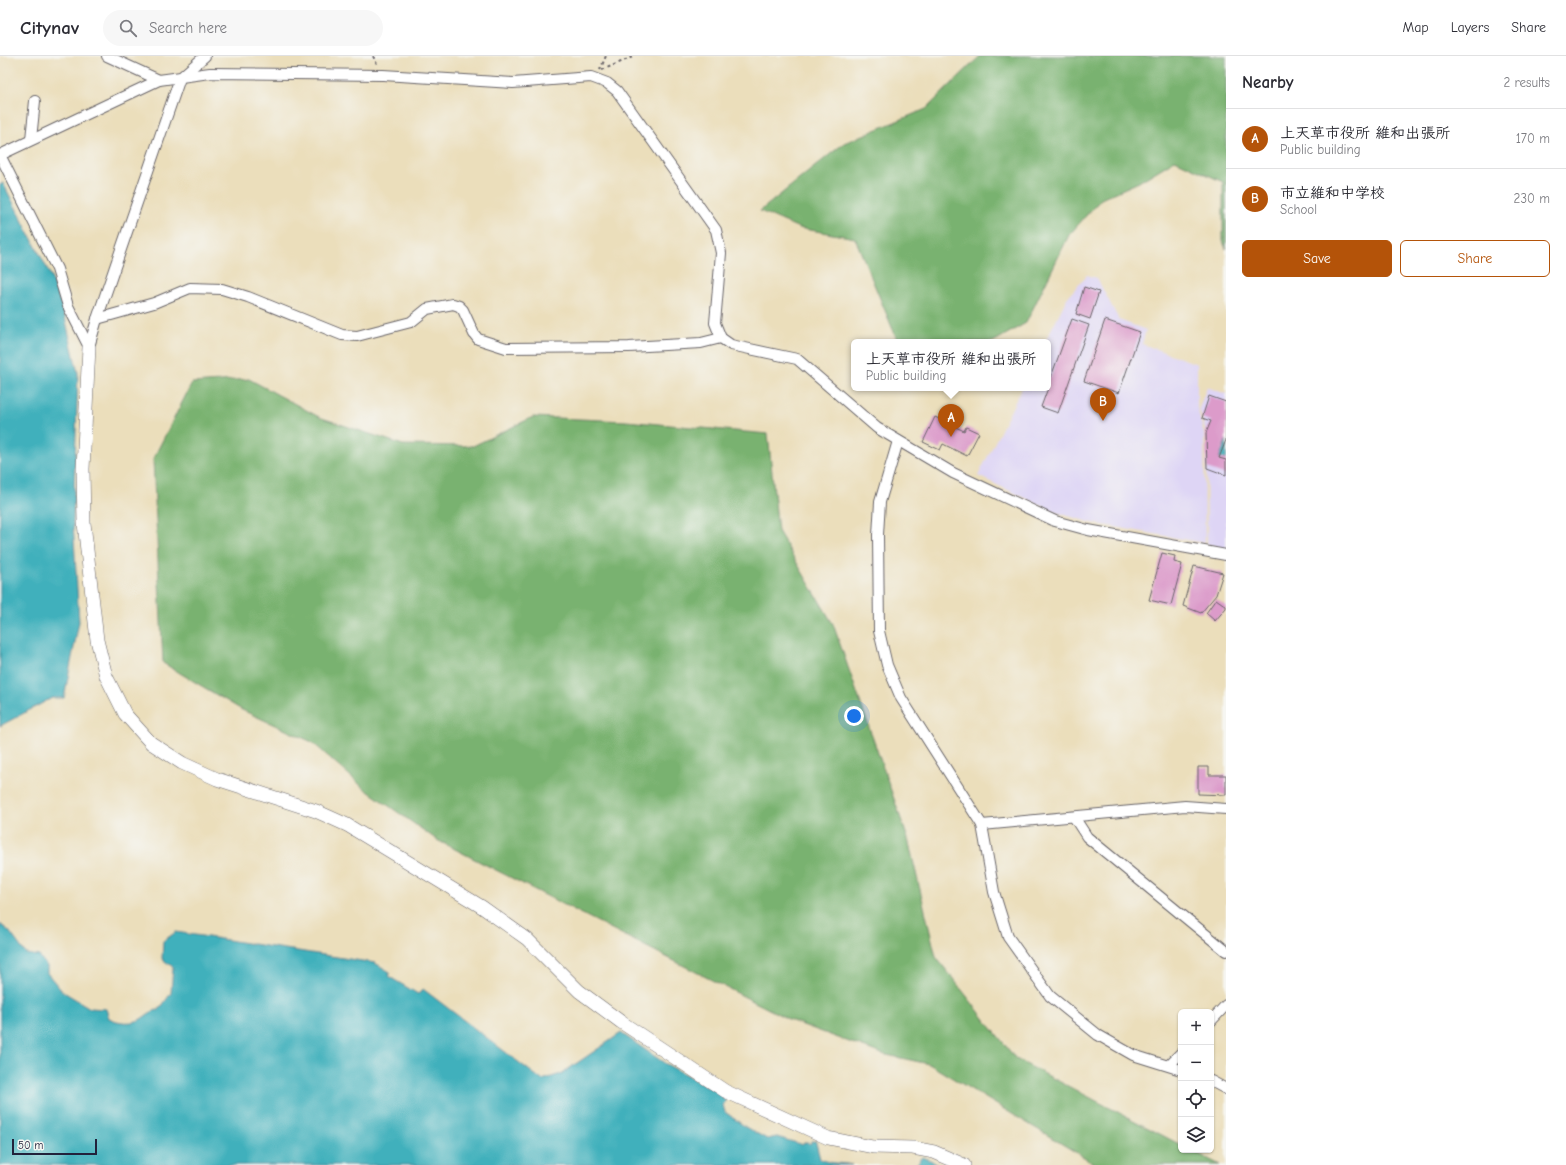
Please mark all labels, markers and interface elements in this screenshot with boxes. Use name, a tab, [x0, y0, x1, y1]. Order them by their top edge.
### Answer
search box	[103, 10, 383, 46]
text: Citynav	[20, 17, 79, 39]
icon: search	[117, 17, 139, 39]
text: Search here	[149, 19, 227, 37]
text: Map	[1402, 19, 1429, 36]
text: Layers	[1451, 19, 1489, 36]
text: Share	[1511, 19, 1546, 36]
text: Nearby	[1242, 73, 1293, 92]
text: 2 results	[1503, 75, 1550, 90]
text: 上天草市役所 維和出張所	[1280, 124, 1450, 142]
text: A	[1251, 131, 1259, 146]
text: 170 m	[1516, 131, 1550, 146]
text: Public building	[1280, 142, 1361, 157]
text: 市立維和中学校	[1280, 184, 1385, 202]
text: B	[1251, 191, 1259, 206]
text: 230 m	[1514, 191, 1550, 206]
text: School	[1280, 202, 1317, 217]
button: Save	[1242, 240, 1392, 277]
button: Share	[1400, 240, 1550, 277]
popup	[851, 339, 1051, 391]
text: 上天草市役所 維和出張所	[866, 350, 1036, 368]
text: Public building	[866, 368, 946, 383]
pin: B	[1090, 388, 1116, 421]
pin: A	[938, 404, 964, 437]
your location	[844, 706, 864, 726]
map controls	[1178, 1009, 1214, 1153]
button: +	[1178, 1009, 1214, 1045]
button: −	[1178, 1045, 1214, 1081]
button: locate	[1178, 1081, 1214, 1117]
button: layers	[1178, 1117, 1214, 1153]
scale bar	[12, 1137, 97, 1156]
text: 50 m	[18, 1139, 43, 1152]

